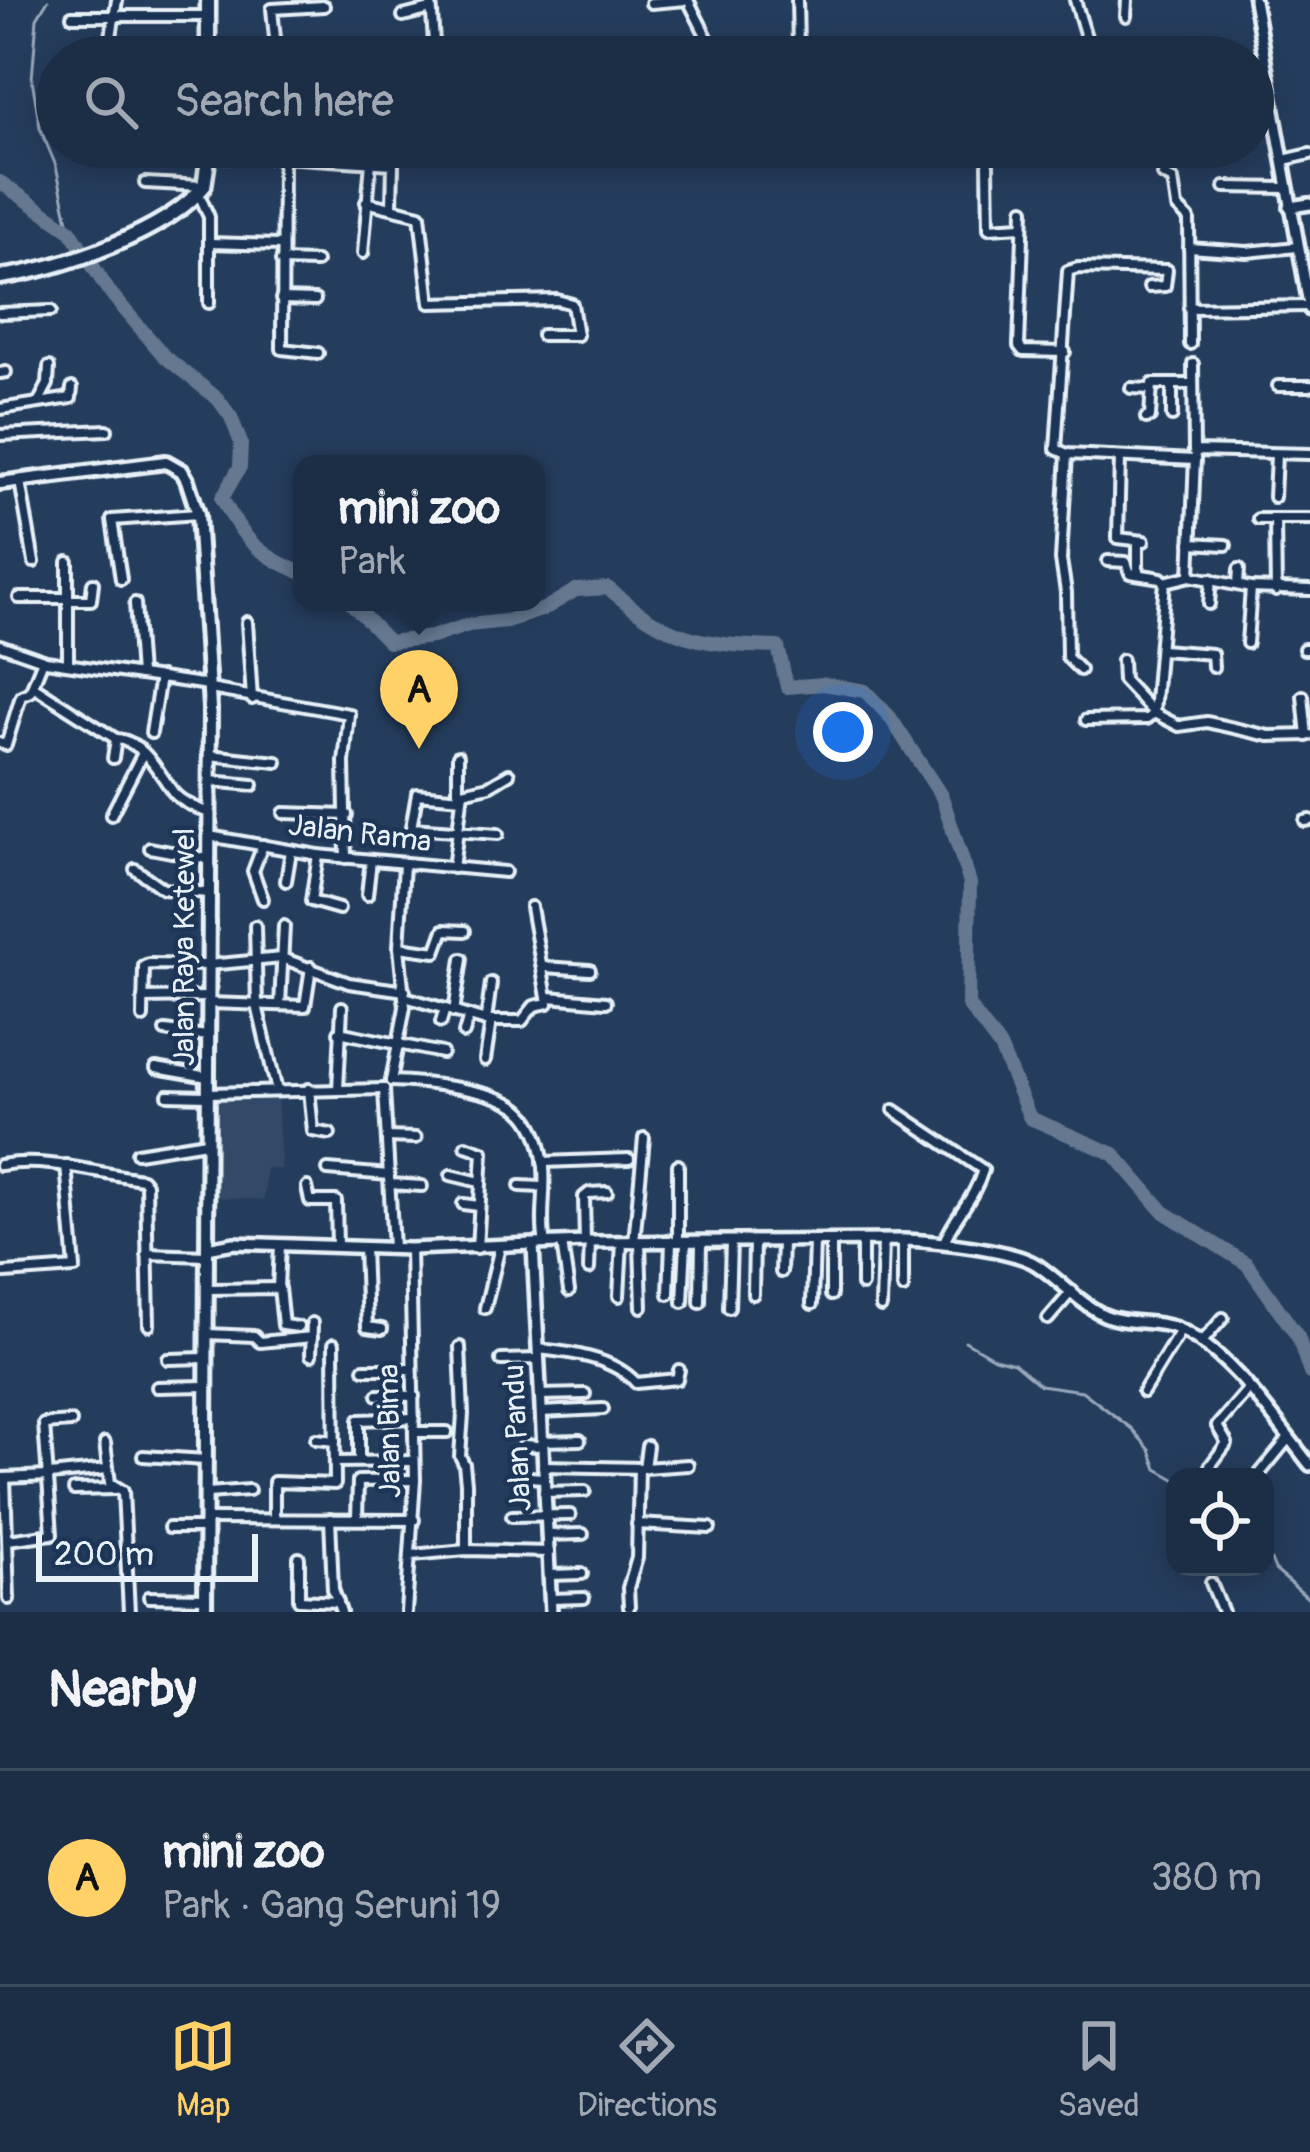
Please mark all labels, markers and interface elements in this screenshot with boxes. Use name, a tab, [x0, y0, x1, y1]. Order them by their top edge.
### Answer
search box	[36, 36, 1274, 168]
icon: search	[78, 69, 144, 135]
text: Search here	[174, 74, 394, 130]
popup	[293, 455, 545, 611]
text: mini zoo	[338, 481, 500, 537]
text: Park	[338, 537, 406, 586]
pin: A	[380, 650, 458, 749]
your location	[813, 702, 873, 762]
street label: Jalan Rama	[286, 806, 434, 861]
street label: Jalan Raya Ketewel	[166, 828, 203, 1066]
street label: Jalan Bima	[370, 1364, 409, 1498]
street label: Jalan Pandu	[495, 1364, 540, 1512]
map controls	[1166, 1468, 1274, 1576]
button: locate	[1166, 1468, 1274, 1576]
scale bar	[36, 1528, 258, 1581]
text: 200 m	[54, 1534, 154, 1575]
text: Nearby	[48, 1658, 196, 1722]
text: mini zoo	[162, 1825, 325, 1881]
text: A	[74, 1853, 100, 1902]
text: 380 m	[1151, 1853, 1262, 1902]
text: Park · Gang Seruni 19	[162, 1881, 501, 1930]
tab: Map	[170, 2013, 236, 2126]
tab: Directions	[577, 2013, 717, 2126]
tab: Saved	[1058, 2013, 1140, 2126]

